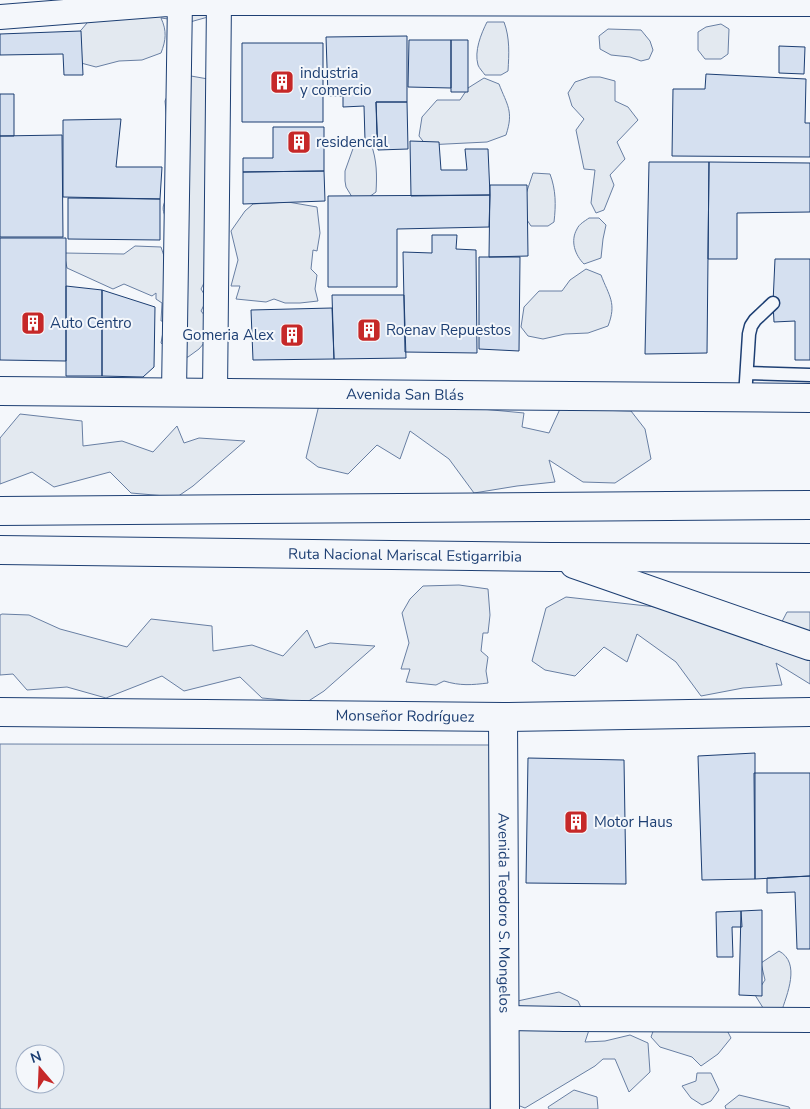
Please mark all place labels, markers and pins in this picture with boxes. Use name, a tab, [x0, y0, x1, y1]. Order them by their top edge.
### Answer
place label: industria y comercio	[300, 63, 372, 100]
building icon: industria y comercio	[269, 69, 295, 95]
building icon: residencial	[286, 129, 312, 155]
place label: residencial	[316, 132, 389, 152]
building icon: Auto Centro	[20, 310, 46, 336]
place label: Auto Centro	[50, 313, 132, 333]
building icon: Roenav Repuestos	[356, 317, 382, 343]
place label: Roenav Repuestos	[386, 320, 511, 340]
building icon: Gomeria Alex	[279, 322, 305, 348]
place label: Gomeria Alex	[182, 325, 274, 345]
building icon: Motor Haus	[563, 809, 589, 835]
place label: Motor Haus	[594, 812, 673, 832]

